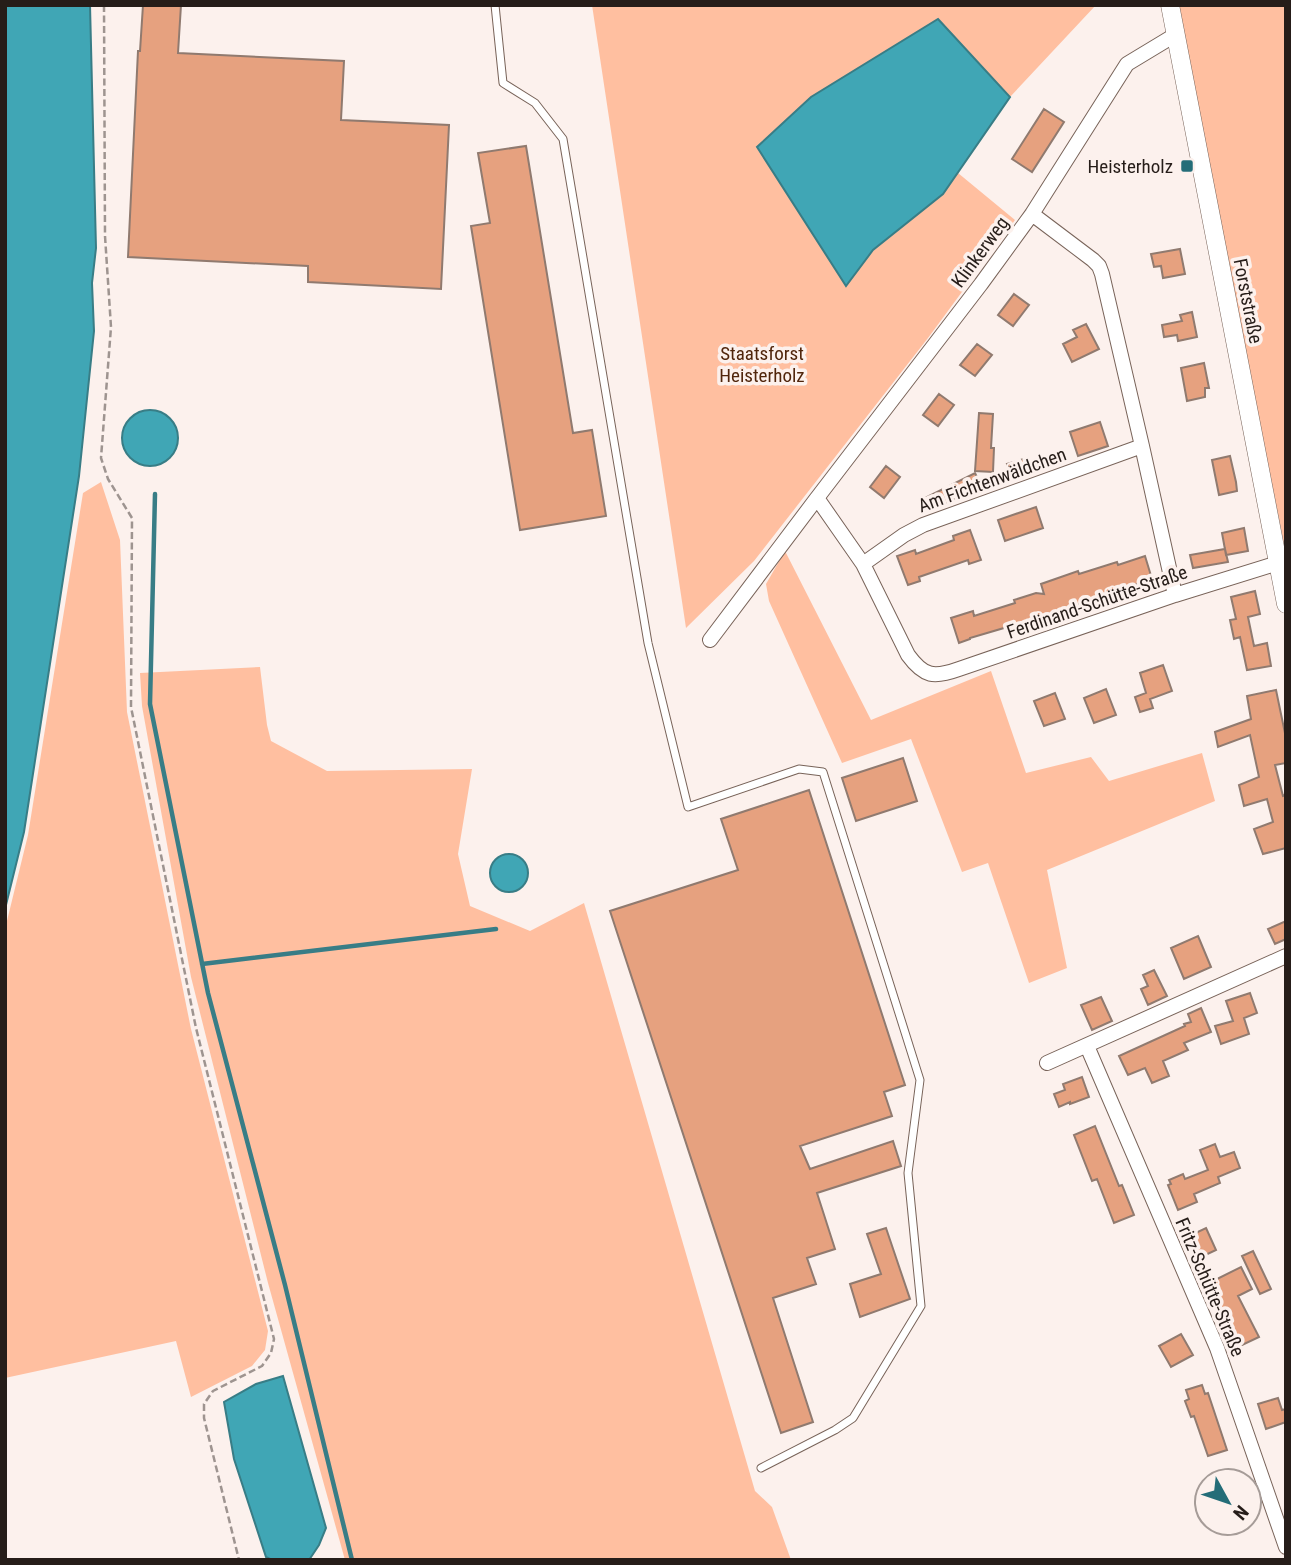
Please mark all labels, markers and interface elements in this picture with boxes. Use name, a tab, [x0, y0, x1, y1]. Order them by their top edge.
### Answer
place label: Heisterholz	[1088, 155, 1173, 178]
marker: Heisterholz	[1179, 158, 1195, 174]
street label: Klinkerweg	[947, 212, 1013, 292]
street label: Forststraße	[1228, 257, 1268, 346]
park label: Staatsforst Heisterholz	[719, 342, 805, 387]
street label: Am Fichtenwäldchen	[915, 442, 1069, 518]
street label: Ferdinand-Schütte-Straße	[1004, 560, 1190, 644]
street label: Fritz-Schütte-Straße	[1170, 1214, 1250, 1360]
north arrow	[1193, 1467, 1263, 1537]
text: N	[1228, 1501, 1253, 1524]

